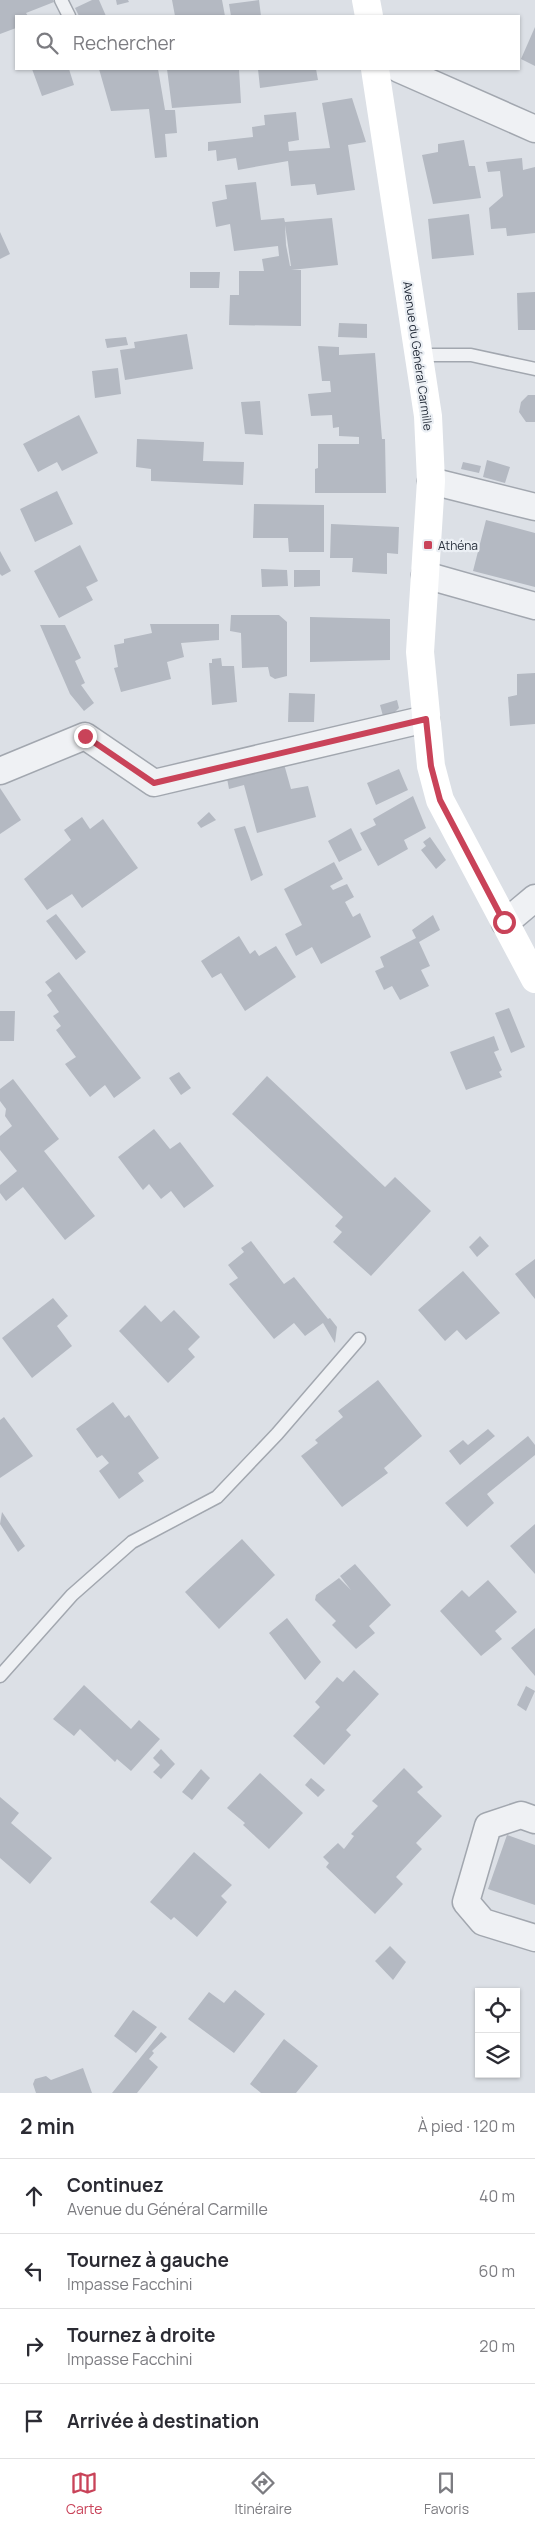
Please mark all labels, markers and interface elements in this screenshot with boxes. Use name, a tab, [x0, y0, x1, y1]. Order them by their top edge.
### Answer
search box	[15, 15, 520, 70]
icon: search	[33, 29, 61, 57]
text: Rechercher	[73, 30, 175, 56]
street label: Avenue du Général Carmille	[399, 280, 437, 432]
place label: Athéna	[438, 537, 478, 554]
marker: Athéna	[422, 539, 434, 551]
route end	[74, 725, 97, 748]
route start	[493, 911, 516, 934]
map controls	[475, 1988, 520, 2078]
button: locate	[475, 1988, 520, 2033]
button: layers	[475, 2033, 520, 2078]
text: 2 min	[20, 2112, 75, 2140]
text: À pied · 120 m	[418, 2115, 515, 2137]
text: Continuez	[67, 2172, 164, 2198]
icon: ahead	[20, 2182, 48, 2210]
text: 40 m	[479, 2185, 515, 2207]
text: Avenue du Général Carmille	[67, 2198, 268, 2220]
text: Tournez à gauche	[67, 2247, 229, 2273]
icon: left	[20, 2257, 48, 2285]
text: 60 m	[479, 2260, 515, 2282]
text: Impasse Facchini	[67, 2273, 193, 2295]
text: Tournez à droite	[67, 2322, 215, 2348]
icon: right	[20, 2332, 48, 2360]
text: 20 m	[479, 2335, 515, 2357]
text: Impasse Facchini	[67, 2348, 193, 2370]
icon: arrive	[20, 2407, 48, 2435]
text: Arrivée à destination	[67, 2408, 259, 2434]
tab: Carte	[66, 2469, 102, 2518]
tab: Itinéraire	[234, 2469, 292, 2518]
tab: Favoris	[424, 2469, 469, 2518]

